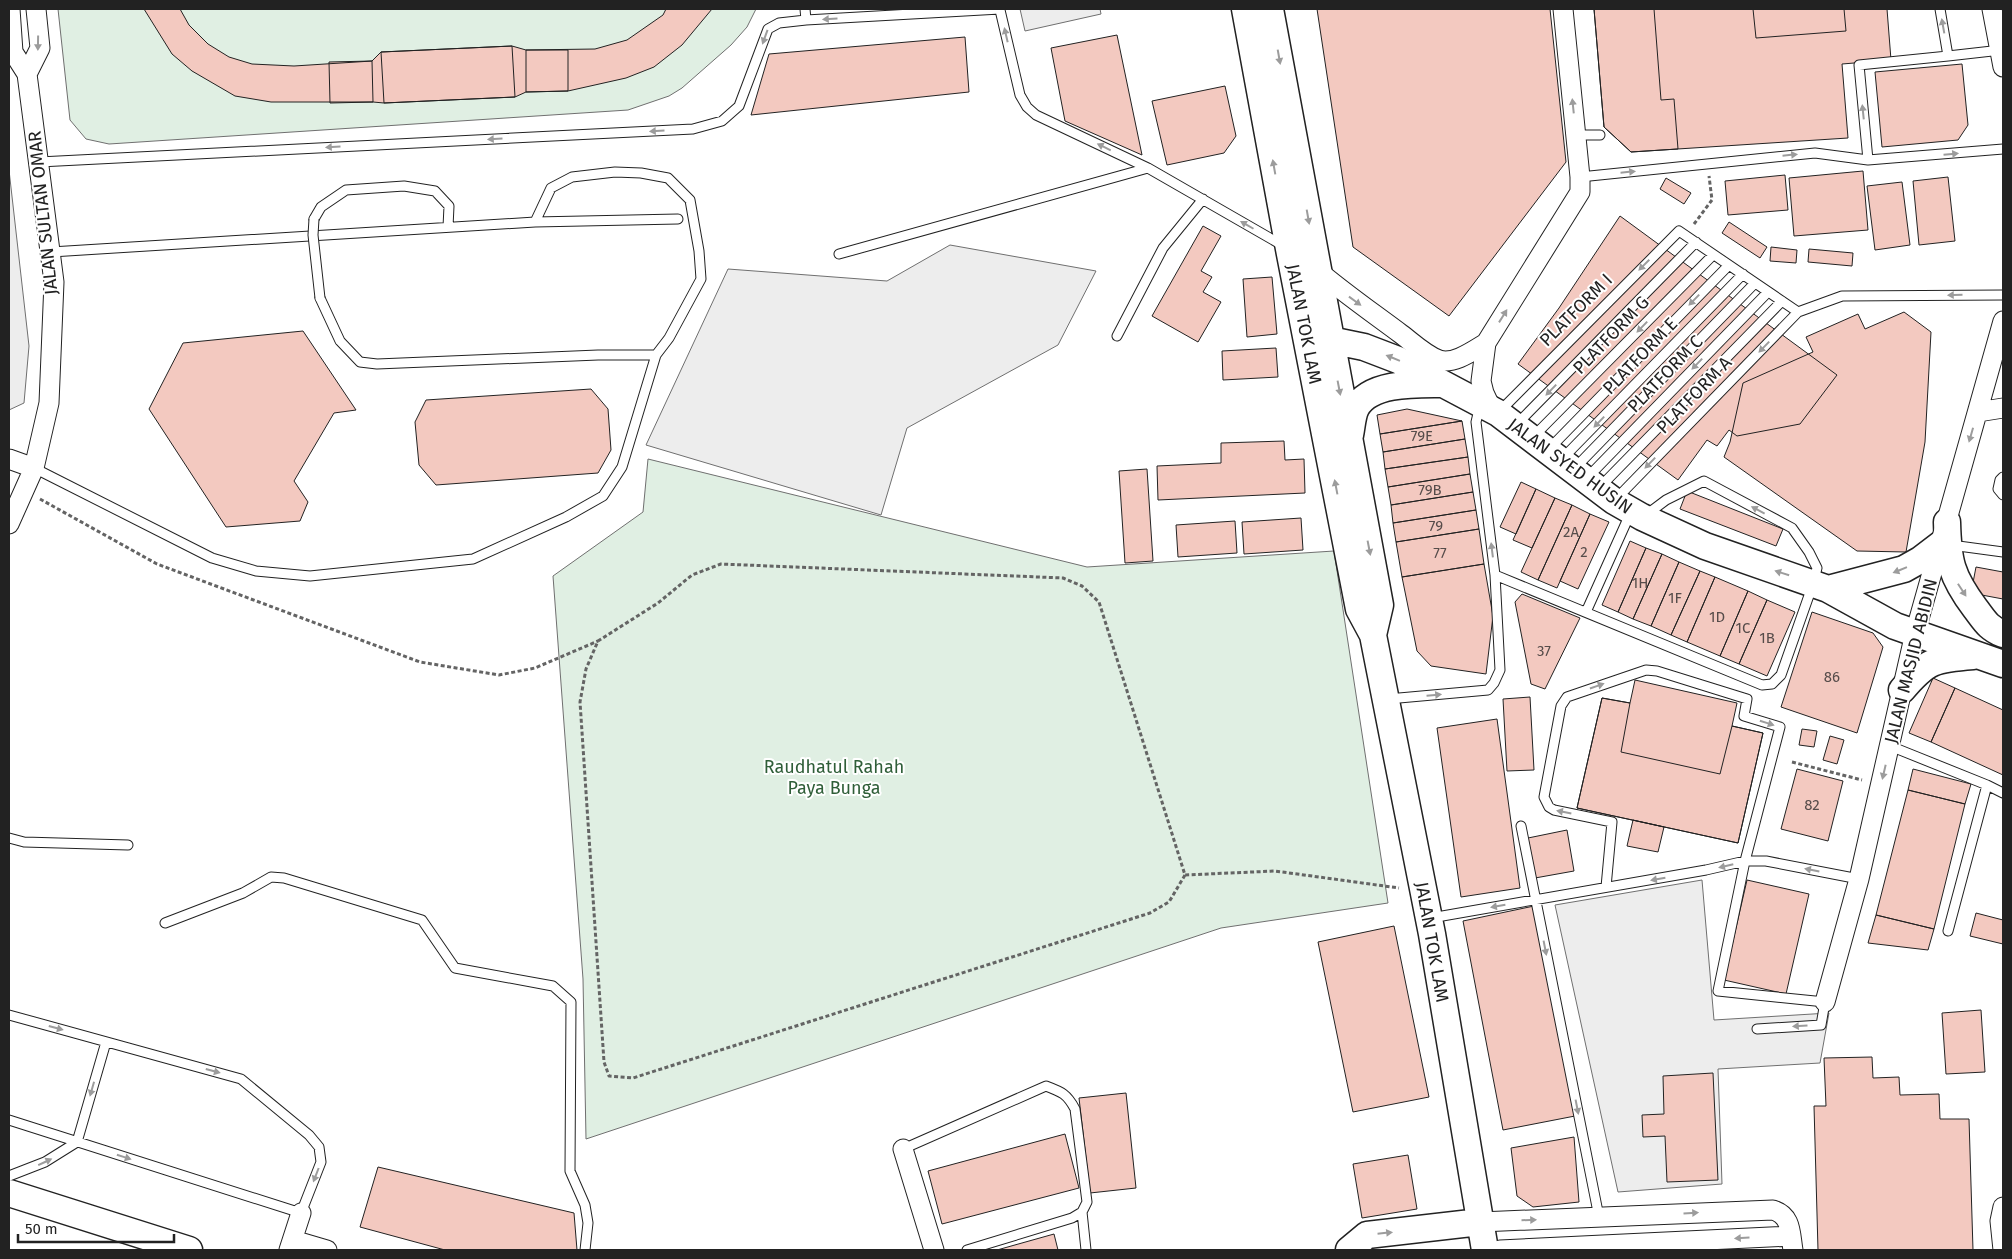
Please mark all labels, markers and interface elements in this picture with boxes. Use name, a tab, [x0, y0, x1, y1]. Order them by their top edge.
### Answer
one-way arrow	[822, 15, 838, 23]
one-way arrow	[1938, 17, 1946, 33]
one-way arrow	[1002, 28, 1010, 43]
one-way arrow	[761, 30, 769, 45]
one-way arrow	[34, 35, 42, 51]
one-way arrow	[1275, 49, 1283, 65]
one-way arrow	[1569, 97, 1577, 113]
one-way arrow	[1859, 103, 1867, 119]
one-way arrow	[649, 127, 665, 135]
street label: JALAN SULTAN OMAR	[23, 130, 63, 296]
one-way arrow	[487, 135, 503, 143]
one-way arrow	[324, 143, 340, 151]
one-way arrow	[1097, 143, 1111, 151]
one-way arrow	[1944, 149, 1960, 157]
one-way arrow	[1782, 151, 1798, 159]
one-way arrow	[1270, 159, 1278, 174]
one-way arrow	[1620, 168, 1636, 176]
one-way arrow	[1304, 209, 1312, 225]
one-way arrow	[1241, 220, 1254, 229]
one-way arrow	[1638, 259, 1650, 271]
street label: JALAN TOK LAM	[1282, 262, 1326, 386]
street label: PLATFORM I	[1535, 269, 1617, 351]
street label: PLATFORM G	[1568, 291, 1654, 379]
one-way arrow	[1946, 291, 1962, 299]
one-way arrow	[1688, 294, 1700, 306]
one-way arrow	[1348, 296, 1362, 306]
one-way arrow	[1498, 309, 1507, 322]
street label: PLATFORM E	[1598, 313, 1682, 399]
one-way arrow	[1636, 321, 1648, 333]
street label: PLATFORM C	[1623, 331, 1707, 417]
one-way arrow	[1758, 341, 1770, 353]
street label: PLATFORM A	[1652, 351, 1737, 438]
one-way arrow	[1386, 354, 1400, 362]
one-way arrow	[1692, 358, 1704, 370]
one-way arrow	[1335, 381, 1343, 396]
one-way arrow	[1546, 383, 1558, 395]
street label: JALAN SYED HUSIN	[1503, 413, 1637, 519]
one-way arrow	[1593, 415, 1605, 427]
house number: 79E	[1411, 427, 1433, 445]
one-way arrow	[1967, 428, 1975, 443]
one-way arrow	[1644, 457, 1656, 469]
one-way arrow	[1332, 479, 1340, 495]
house number: 79B	[1418, 481, 1442, 499]
one-way arrow	[1752, 506, 1765, 515]
house number: 79	[1429, 517, 1443, 535]
house number: 2A	[1563, 523, 1579, 541]
one-way arrow	[1365, 540, 1373, 556]
one-way arrow	[1488, 542, 1496, 558]
house number: 2	[1580, 543, 1588, 561]
house number: 77	[1433, 544, 1447, 562]
one-way arrow	[1892, 566, 1907, 574]
one-way arrow	[1774, 569, 1789, 577]
house number: 1H	[1632, 574, 1648, 592]
street label: JALAN MASJID ABIDIN	[1880, 576, 1942, 746]
one-way arrow	[1957, 583, 1967, 597]
house number: 1F	[1668, 589, 1682, 607]
house number: 1D	[1709, 608, 1725, 626]
house number: 1C	[1736, 619, 1751, 637]
house number: 1B	[1759, 629, 1775, 647]
house number: 37	[1537, 642, 1551, 660]
house number: 86	[1824, 668, 1840, 686]
one-way arrow	[1590, 682, 1605, 690]
one-way arrow	[1427, 691, 1443, 699]
one-way arrow	[1760, 719, 1775, 727]
park label: Raudhatul Rahah Paya Bunga	[764, 756, 904, 799]
one-way arrow	[1880, 765, 1888, 780]
house number: 82	[1804, 796, 1820, 814]
one-way arrow	[1556, 808, 1571, 816]
one-way arrow	[1718, 862, 1733, 870]
one-way arrow	[1804, 866, 1819, 874]
one-way arrow	[1650, 875, 1666, 883]
street label: JALAN TOK LAM	[1411, 880, 1453, 1004]
one-way arrow	[1490, 903, 1506, 911]
one-way arrow	[1542, 940, 1550, 956]
one-way arrow	[1792, 1023, 1808, 1031]
one-way arrow	[48, 1024, 63, 1032]
one-way arrow	[205, 1067, 220, 1075]
one-way arrow	[88, 1081, 96, 1096]
one-way arrow	[1573, 1100, 1581, 1115]
one-way arrow	[117, 1153, 132, 1161]
one-way arrow	[37, 1157, 52, 1166]
one-way arrow	[312, 1168, 320, 1183]
one-way arrow	[1684, 1209, 1700, 1217]
scale bar	[18, 1212, 174, 1244]
one-way arrow	[1521, 1216, 1537, 1224]
text: 50 m	[25, 1220, 58, 1238]
one-way arrow	[1377, 1229, 1393, 1237]
one-way arrow	[1734, 1234, 1750, 1242]

